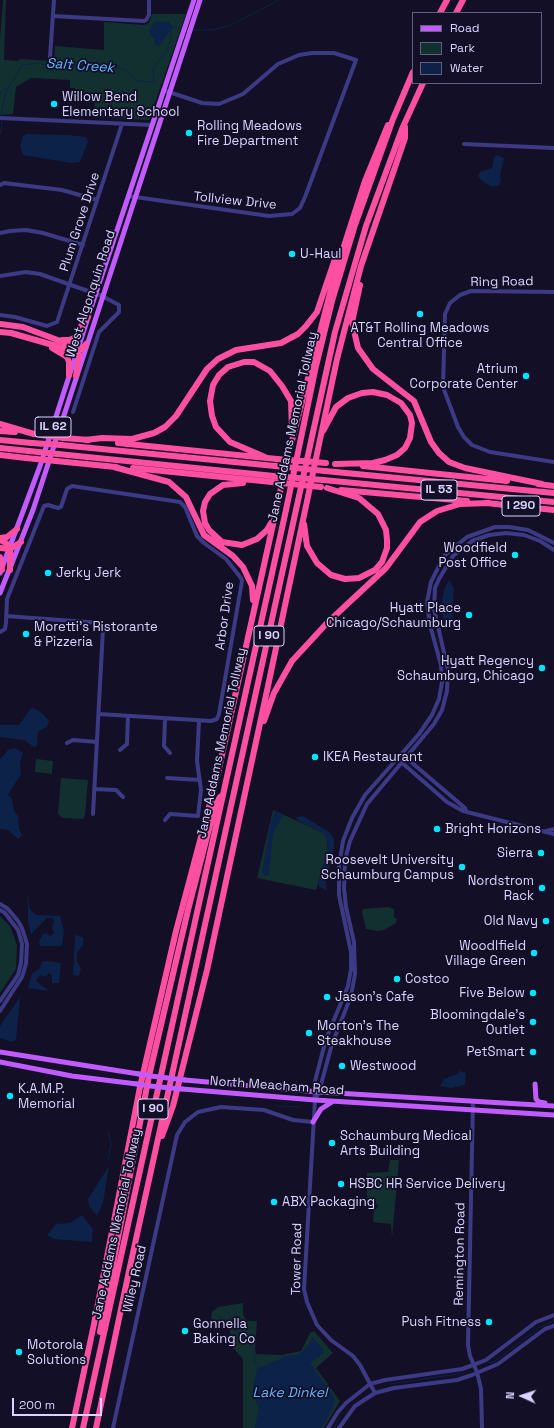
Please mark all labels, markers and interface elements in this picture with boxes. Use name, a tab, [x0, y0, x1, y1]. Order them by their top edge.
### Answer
legend	[412, 12, 542, 84]
text: Road	[450, 20, 479, 36]
text: Park	[450, 40, 475, 56]
water label: Salt Creek	[45, 55, 115, 77]
text: Water	[450, 60, 484, 76]
place label: Willow Bend Elementary School	[62, 89, 179, 120]
marker: Willow Bend Elementary School	[49, 99, 59, 109]
place label: Rolling Meadows Fire Department	[197, 118, 302, 149]
marker: Rolling Meadows Fire Department	[184, 128, 194, 138]
street label: Plum Grove Drive	[57, 170, 103, 274]
street label: Tollview Drive	[193, 189, 277, 213]
street label: West Algonquin Road	[63, 228, 119, 360]
place label: U-Haul	[300, 246, 342, 262]
marker: U-Haul	[287, 249, 297, 259]
street label: Ring Road	[470, 274, 534, 290]
marker: AT&T Rolling Meadows Central Office	[415, 309, 425, 319]
place label: AT&T Rolling Meadows Central Office	[351, 320, 489, 351]
street label: Jane Addams Memorial Tollway	[265, 330, 321, 524]
place label: Atrium Corporate Center	[410, 361, 518, 392]
marker: Atrium Corporate Center	[521, 371, 531, 381]
road number: IL 62	[35, 417, 71, 437]
road number: IL 53	[421, 480, 457, 500]
road number: I 290	[502, 496, 540, 516]
place label: Woodfield Post Office	[438, 540, 507, 571]
marker: Woodfield Post Office	[510, 550, 520, 560]
place label: Jerky Jerk	[56, 565, 121, 581]
marker: Jerky Jerk	[43, 568, 53, 578]
street label: Arbor Drive	[212, 581, 238, 651]
place label: Hyatt Place Chicago/Schaumburg	[326, 600, 461, 631]
marker: Hyatt Place Chicago/Schaumburg	[464, 610, 474, 620]
place label: Moretti's Ristorante & Pizzeria	[34, 619, 158, 650]
road number: I 90	[254, 626, 284, 646]
marker: Moretti's Ristorante & Pizzeria	[21, 629, 31, 639]
street label: Jane Addams Memorial Tollway	[194, 646, 250, 840]
place label: Hyatt Regency Schaumburg, Chicago	[397, 653, 534, 684]
marker: Hyatt Regency Schaumburg, Chicago	[537, 663, 547, 673]
place label: IKEA Restaurant	[323, 749, 423, 765]
marker: IKEA Restaurant	[310, 752, 320, 762]
place label: Bright Horizons	[445, 821, 541, 837]
marker: Bright Horizons	[432, 824, 442, 834]
place label: Sierra	[497, 845, 533, 861]
marker: Sierra	[536, 848, 546, 858]
place label: Roosevelt University Schaumburg Campus	[321, 852, 454, 883]
marker: Roosevelt University Schaumburg Campus	[457, 862, 467, 872]
place label: Nordstrom Rack	[468, 873, 534, 904]
marker: Nordstrom Rack	[537, 883, 547, 893]
place label: Old Navy	[484, 913, 538, 929]
marker: Old Navy	[541, 916, 551, 926]
place label: Woodlfield Village Green	[445, 938, 526, 969]
marker: Woodlfield Village Green	[529, 948, 539, 958]
place label: Costco	[405, 971, 450, 987]
marker: Costco	[392, 974, 402, 984]
place label: Five Below	[459, 985, 525, 1001]
marker: Five Below	[528, 988, 538, 998]
place label: Jason's Cafe	[335, 989, 414, 1005]
marker: Jason's Cafe	[322, 992, 332, 1002]
place label: Bloomingdale's Outlet	[430, 1007, 525, 1038]
marker: Bloomingdale's Outlet	[528, 1017, 538, 1027]
place label: Morton's The Steakhouse	[317, 1018, 399, 1049]
marker: Morton's The Steakhouse	[304, 1028, 314, 1038]
place label: PetSmart	[466, 1044, 525, 1060]
marker: PetSmart	[528, 1047, 538, 1057]
place label: Westwood	[350, 1058, 416, 1074]
marker: Westwood	[337, 1061, 347, 1071]
street label: North Meacham Road	[209, 1074, 345, 1098]
place label: K.A.M.P. Memorial	[18, 1081, 75, 1112]
marker: K.A.M.P. Memorial	[5, 1091, 15, 1101]
road number: I 90	[138, 1099, 168, 1119]
street label: Jane Addams Memorial Tollway	[89, 1127, 145, 1321]
place label: Schaumburg Medical Arts Building	[340, 1128, 472, 1159]
marker: Schaumburg Medical Arts Building	[327, 1138, 337, 1148]
place label: HSBC HR Service Delivery	[349, 1176, 505, 1192]
marker: HSBC HR Service Delivery	[336, 1179, 346, 1189]
place label: ABX Packaging	[282, 1194, 375, 1210]
marker: ABX Packaging	[269, 1197, 279, 1207]
street label: Remington Road	[451, 1202, 469, 1306]
street label: Tower Road	[289, 1223, 305, 1295]
street label: Wiley Road	[120, 1244, 150, 1314]
place label: Push Fitness	[402, 1314, 481, 1330]
place label: Gonnella Baking Co	[193, 1316, 255, 1347]
marker: Push Fitness	[484, 1317, 494, 1327]
marker: Gonnella Baking Co	[180, 1326, 190, 1336]
place label: Motorola Solutions	[27, 1337, 86, 1368]
marker: Motorola Solutions	[14, 1347, 24, 1357]
north arrow	[502, 1376, 542, 1416]
water label: Lake Dinkel	[253, 1385, 327, 1401]
scale bar	[14, 1390, 104, 1416]
text: N	[503, 1391, 517, 1399]
text: 200 m	[19, 1397, 55, 1413]

